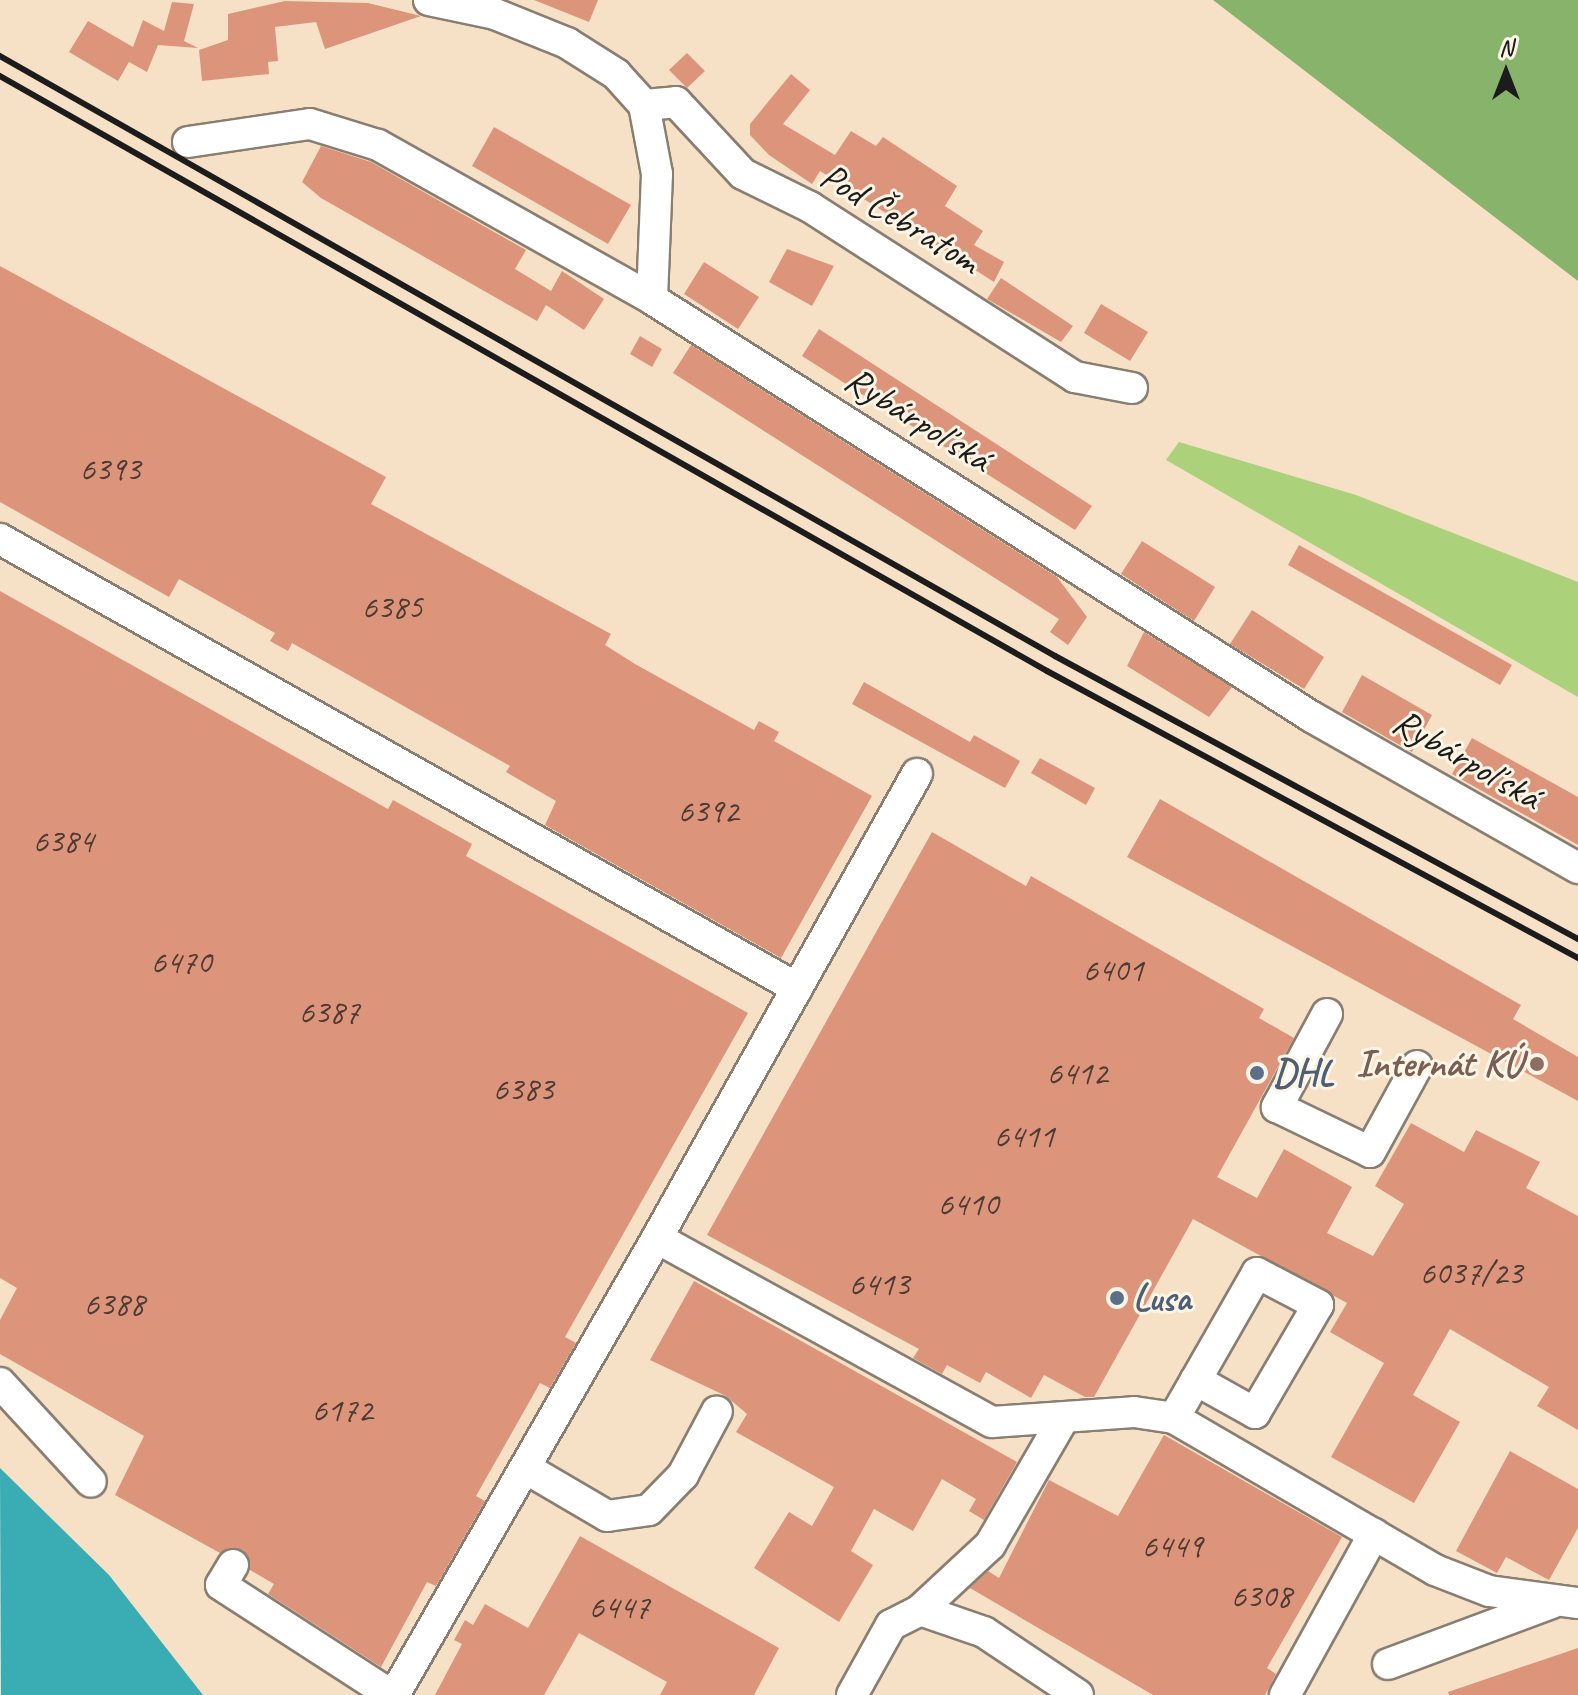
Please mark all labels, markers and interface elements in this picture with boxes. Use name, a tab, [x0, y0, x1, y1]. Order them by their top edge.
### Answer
north arrow	[1466, 32, 1546, 112]
text: N	[1499, 34, 1513, 62]
street label: Pod Čebratom	[812, 153, 988, 283]
street label: Rybárpoľská	[837, 356, 999, 482]
house number: 6393	[79, 449, 141, 489]
house number: 6385	[361, 587, 423, 627]
street label: Rybárpoľská	[1385, 698, 1549, 820]
house number: 6392	[677, 791, 739, 831]
house number: 6384	[32, 821, 94, 861]
house number: 6470	[150, 942, 212, 982]
house number: 6401	[1082, 950, 1144, 990]
house number: 6387	[298, 992, 360, 1032]
place label: Internát KÚ	[1356, 1041, 1521, 1087]
place label: DHL	[1273, 1050, 1333, 1096]
house number: 6412	[1046, 1053, 1108, 1093]
marker: Internát KÚ	[1528, 1055, 1546, 1073]
marker: DHL	[1248, 1064, 1266, 1082]
house number: 6383	[492, 1069, 554, 1109]
house number: 6411	[993, 1116, 1055, 1156]
house number: 6410	[937, 1184, 999, 1224]
house number: 6037/23	[1419, 1253, 1523, 1293]
house number: 6413	[848, 1264, 910, 1304]
place label: Lusa	[1133, 1275, 1191, 1321]
house number: 6388	[83, 1284, 145, 1324]
marker: Lusa	[1108, 1289, 1126, 1307]
house number: 6172	[311, 1390, 373, 1430]
house number: 6449	[1141, 1526, 1203, 1566]
house number: 6308	[1230, 1576, 1292, 1616]
house number: 6447	[588, 1587, 650, 1627]

